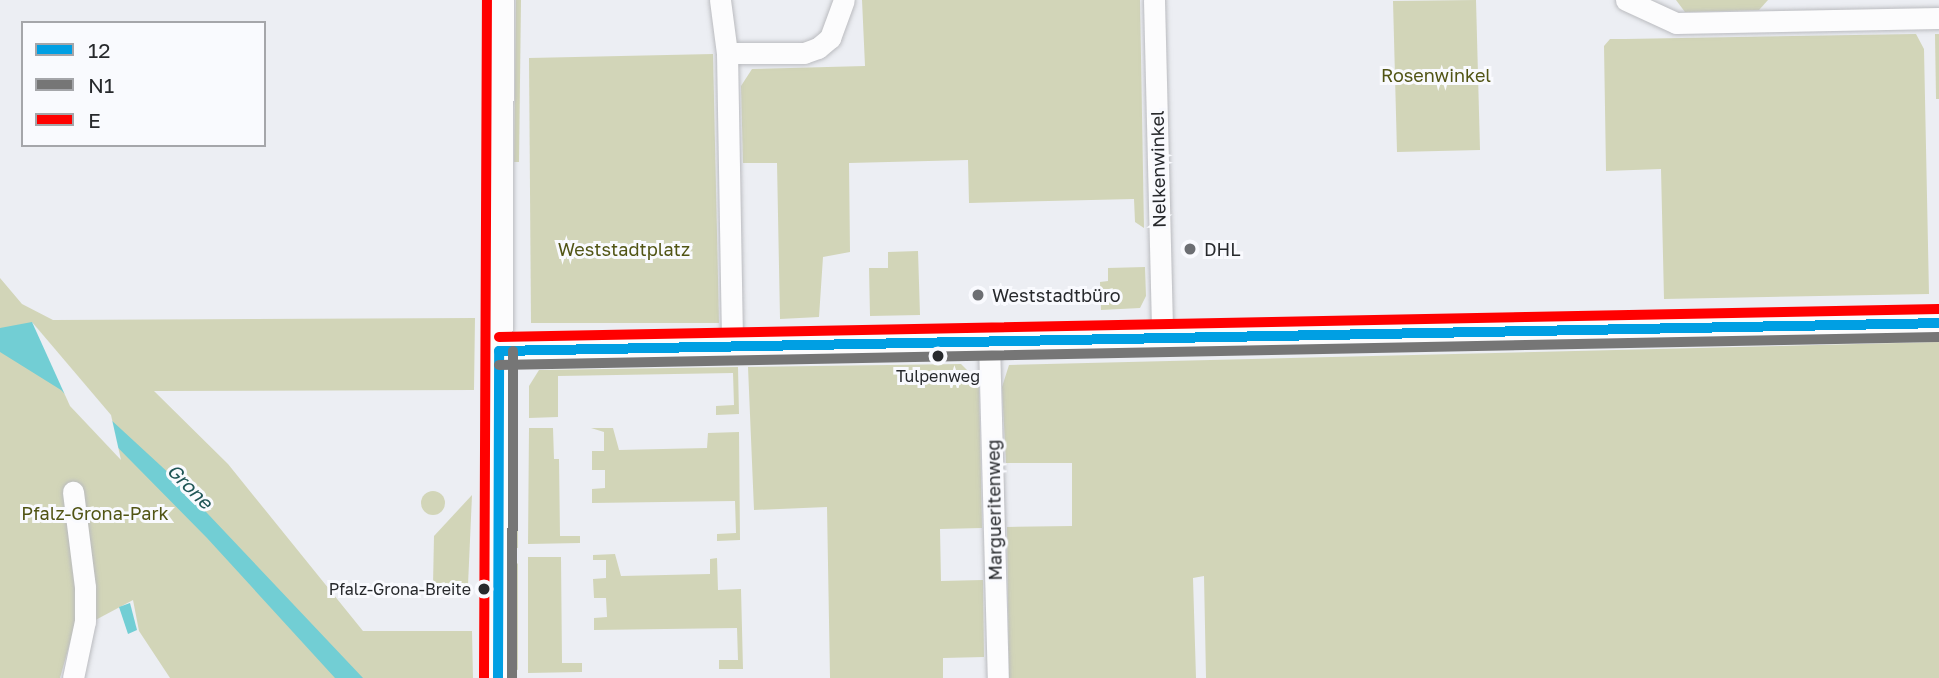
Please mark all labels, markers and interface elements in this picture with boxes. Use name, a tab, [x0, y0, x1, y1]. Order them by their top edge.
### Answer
legend	[21, 21, 266, 147]
text: 12	[88, 37, 110, 63]
park label: Rosenwinkel	[1381, 64, 1491, 86]
text: N1	[88, 72, 114, 98]
text: E	[88, 107, 101, 133]
street label: Nelkenwinkel	[1146, 110, 1170, 228]
park label: Weststadtplatz	[558, 238, 690, 260]
place label: DHL	[1204, 238, 1241, 260]
marker: DHL	[1182, 241, 1198, 257]
place label: Weststadtbüro	[992, 284, 1121, 306]
marker: Weststadtbüro	[970, 287, 986, 303]
marker: Tulpenweg	[931, 349, 945, 363]
place label: Tulpenweg	[896, 366, 980, 386]
street label: Margueritenweg	[982, 439, 1006, 581]
water label: Grone	[163, 459, 217, 513]
park label: Pfalz-Grona-Park	[21, 502, 169, 524]
place label: Pfalz-Grona-Breite	[329, 579, 471, 599]
marker: Pfalz-Grona-Breite	[477, 582, 491, 596]

